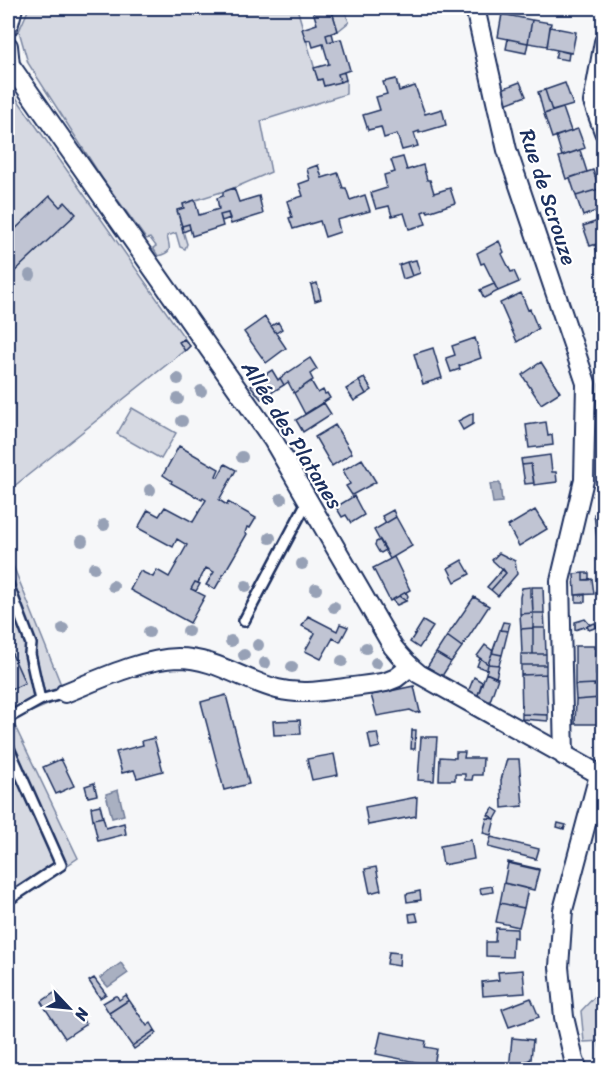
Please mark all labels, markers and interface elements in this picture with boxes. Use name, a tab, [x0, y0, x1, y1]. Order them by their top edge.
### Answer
street label: Rue de Scrouze	[508, 124, 588, 270]
street label: Allée des Platanes	[230, 352, 353, 517]
north arrow	[39, 978, 99, 1038]
text: N	[66, 1002, 98, 1027]

